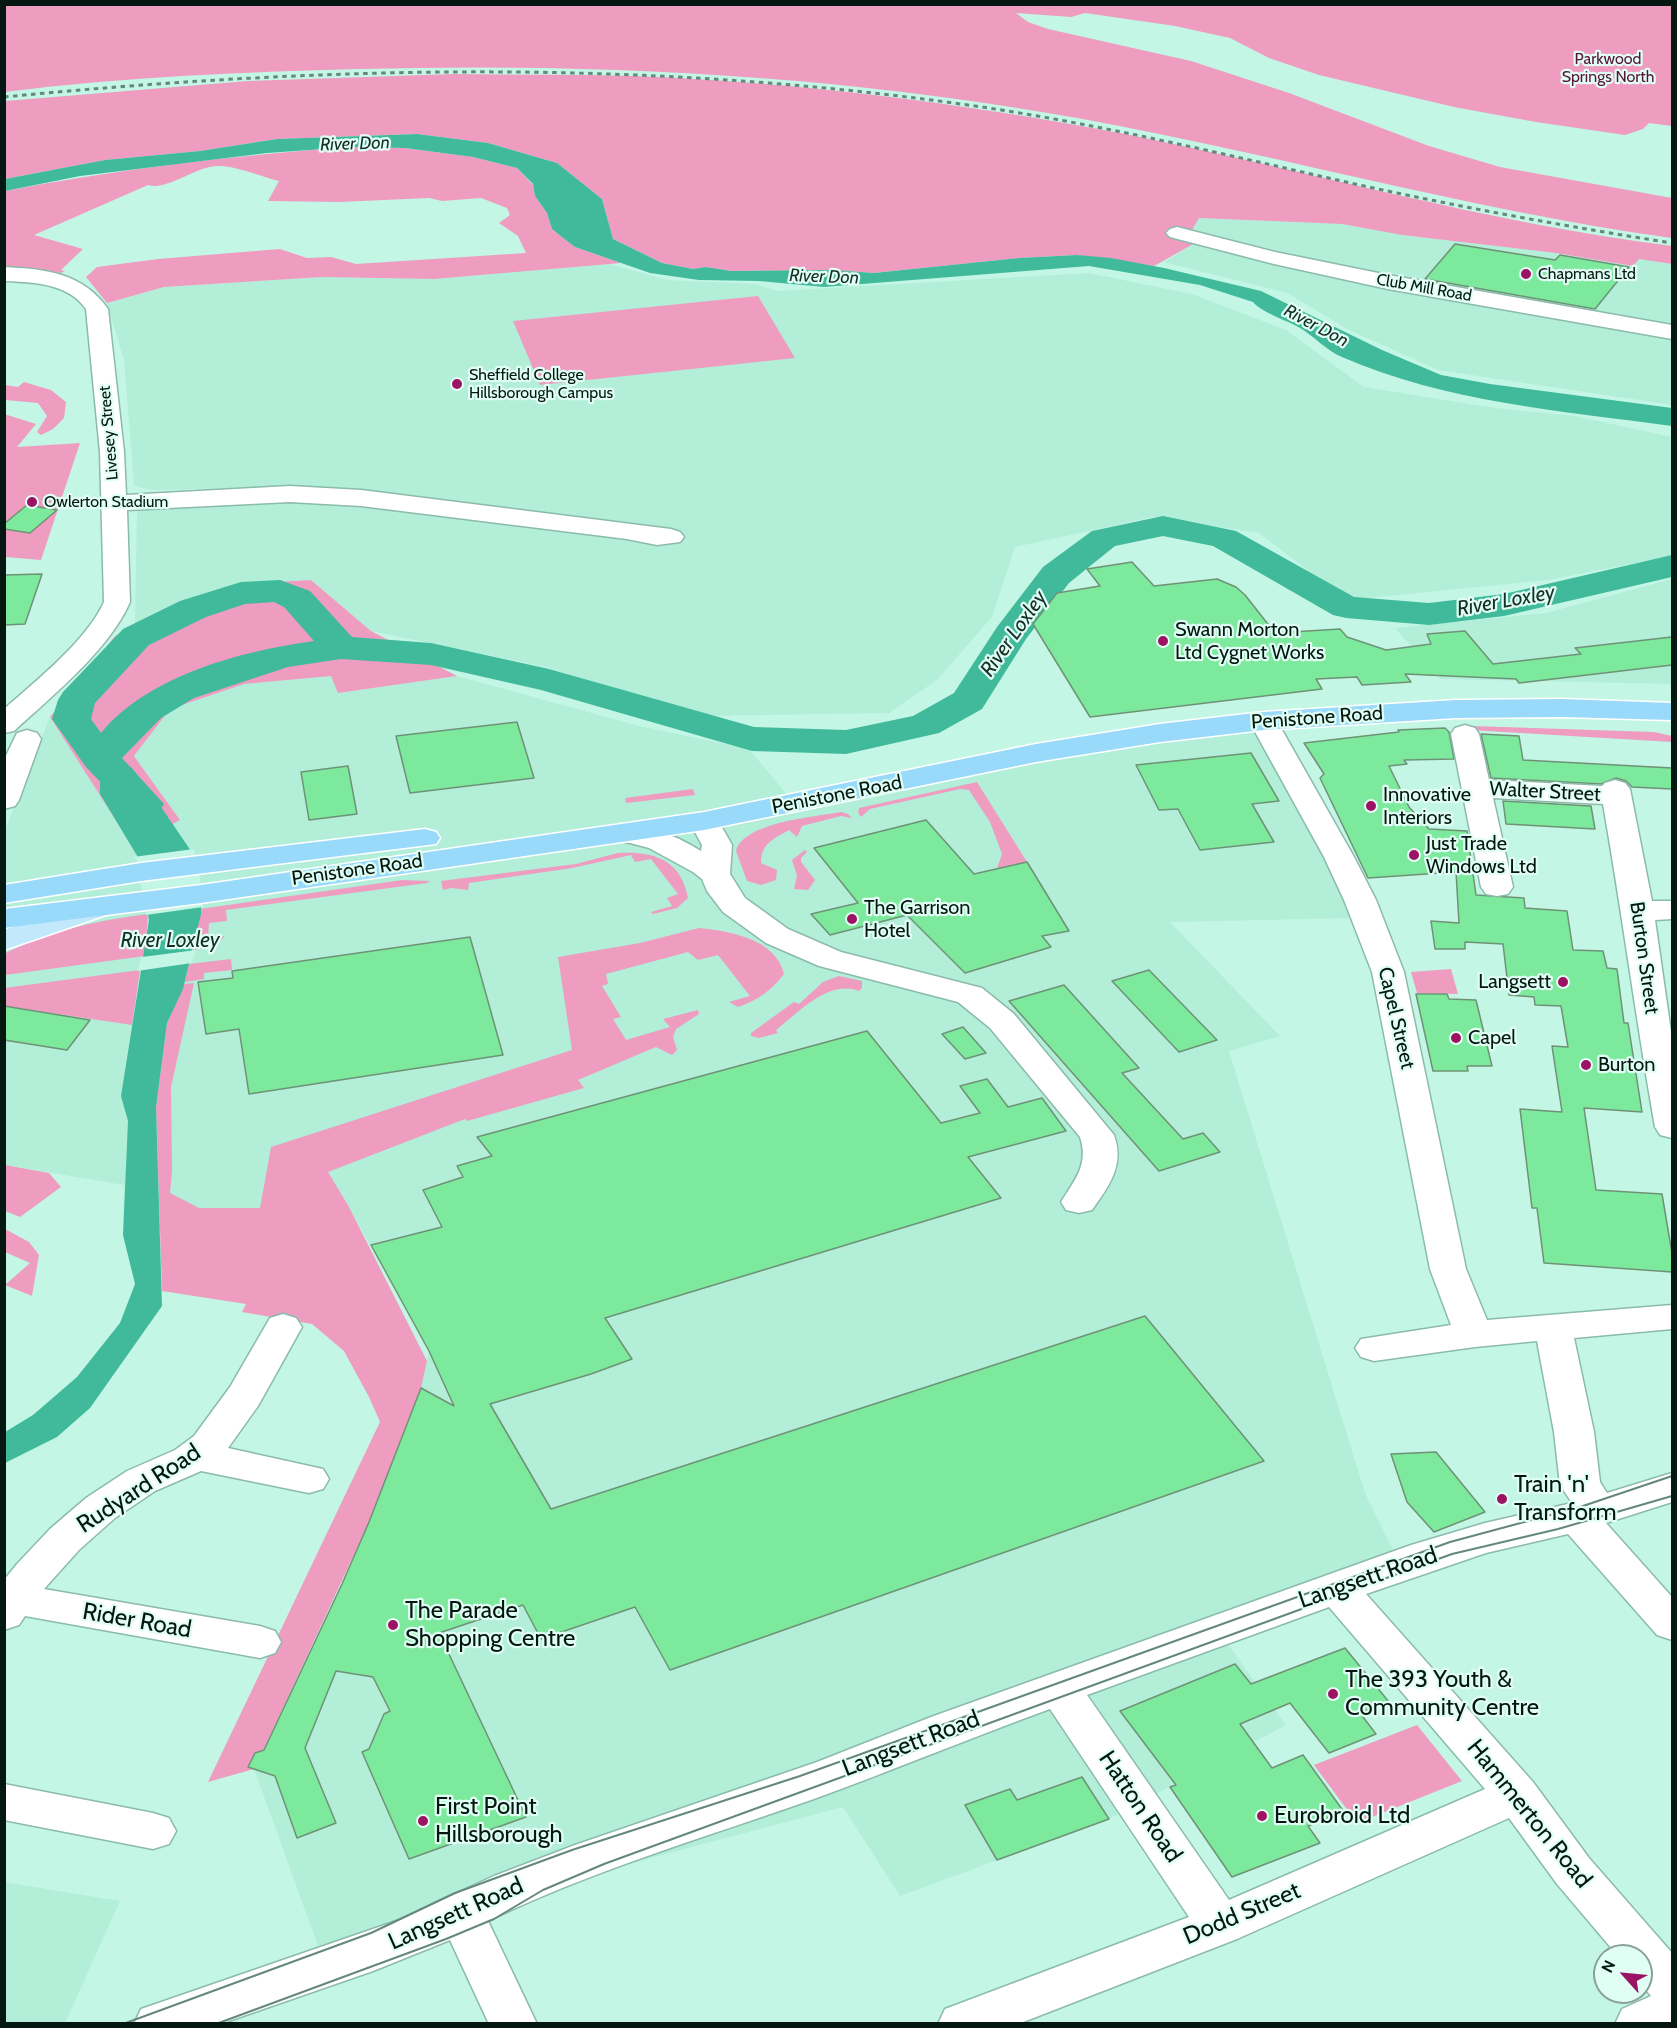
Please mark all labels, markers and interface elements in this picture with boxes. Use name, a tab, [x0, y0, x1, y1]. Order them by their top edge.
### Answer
park label: Parkwood Springs North	[1562, 49, 1654, 87]
water label: River Don	[320, 132, 390, 156]
place label: Chapmans Ltd	[1538, 264, 1636, 284]
water label: River Don	[789, 265, 859, 289]
marker: Chapmans Ltd	[1519, 267, 1533, 281]
street label: Club Mill Road	[1375, 270, 1473, 306]
water label: River Don	[1280, 300, 1352, 352]
place label: Sheffield College Hillsborough Campus	[469, 365, 613, 403]
marker: Sheffield College Hillsborough Campus	[450, 377, 464, 391]
street label: Livesey Street	[95, 385, 123, 481]
place label: Owlerton Stadium	[44, 492, 168, 512]
marker: Owlerton Stadium	[25, 495, 39, 509]
water label: River Loxley	[1455, 580, 1557, 622]
water label: River Loxley	[975, 586, 1053, 682]
place label: Swann Morton Ltd Cygnet Works	[1175, 618, 1324, 665]
marker: Swann Morton Ltd Cygnet Works	[1156, 634, 1170, 648]
street label: Penistone Road	[1250, 701, 1384, 735]
street label: Penistone Road	[770, 771, 904, 819]
street label: Walter Street	[1489, 777, 1601, 807]
place label: Innovative Interiors	[1383, 783, 1471, 830]
marker: Innovative Interiors	[1364, 799, 1378, 813]
place label: Just Trade Windows Ltd	[1426, 832, 1537, 879]
marker: Just Trade Windows Ltd	[1407, 848, 1421, 862]
street label: Penistone Road	[290, 849, 424, 891]
place label: The Garrison Hotel	[864, 896, 970, 943]
street label: Burton Street	[1624, 900, 1664, 1016]
marker: The Garrison Hotel	[845, 912, 859, 926]
water label: River Loxley	[120, 928, 220, 954]
street label: Capel Street	[1373, 965, 1419, 1071]
place label: Langsett	[1478, 970, 1551, 994]
marker: Langsett	[1556, 975, 1570, 989]
place label: Capel	[1468, 1026, 1516, 1050]
marker: Capel	[1449, 1031, 1463, 1045]
place label: Burton	[1598, 1053, 1655, 1077]
marker: Burton	[1579, 1058, 1593, 1072]
street label: Rudyard Road	[72, 1438, 206, 1540]
place label: Train 'n' Transform	[1514, 1471, 1617, 1527]
marker: Train 'n' Transform	[1495, 1492, 1509, 1506]
street label: Langsett Road	[1295, 1541, 1441, 1615]
street label: Rider Road	[80, 1597, 194, 1645]
place label: The Parade Shopping Centre	[405, 1597, 575, 1653]
marker: The Parade Shopping Centre	[386, 1618, 400, 1632]
place label: The 393 Youth & Community Centre	[1345, 1666, 1539, 1722]
marker: The 393 Youth & Community Centre	[1326, 1687, 1340, 1701]
street label: Langsett Road	[838, 1705, 984, 1783]
street label: Hammerton Road	[1460, 1734, 1598, 1894]
street label: Hatton Road	[1092, 1746, 1188, 1868]
place label: First Point Hillsborough	[435, 1793, 563, 1849]
place label: Eurobroid Ltd	[1274, 1802, 1410, 1830]
marker: Eurobroid Ltd	[1255, 1809, 1269, 1823]
marker: First Point Hillsborough	[416, 1814, 430, 1828]
street label: Langsett Road	[384, 1871, 528, 1957]
street label: Dodd Street	[1179, 1876, 1305, 1952]
north arrow	[1593, 1944, 1653, 2004]
text: N	[1597, 1957, 1619, 1976]

